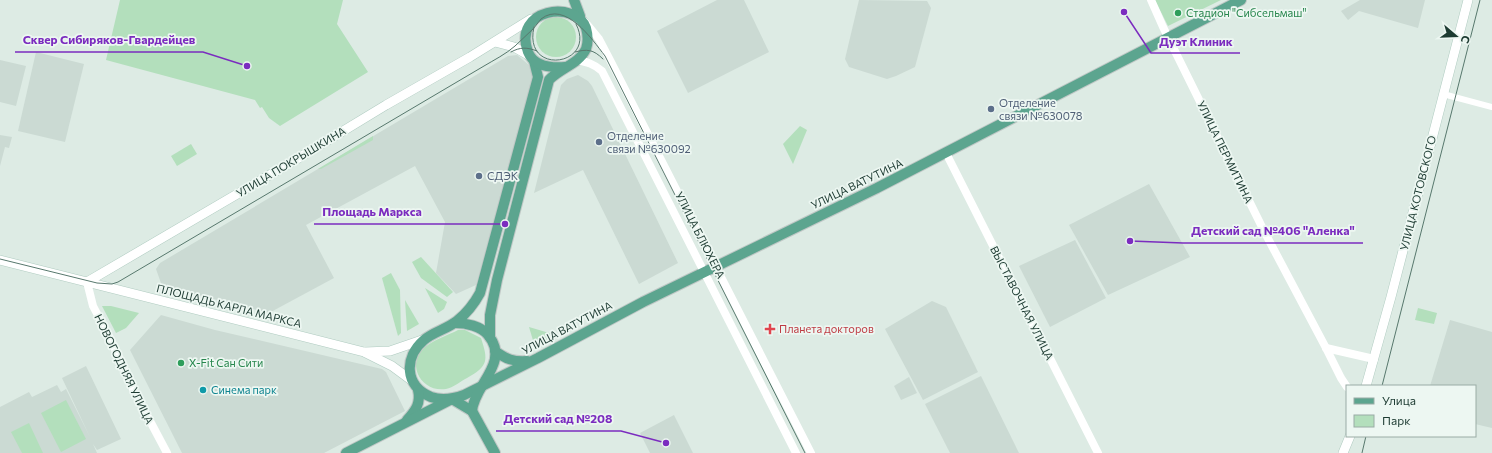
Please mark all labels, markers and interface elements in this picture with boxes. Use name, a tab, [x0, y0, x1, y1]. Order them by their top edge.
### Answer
place label: Стадион "Сибсельмаш"	[1186, 6, 1307, 19]
marker: Стадион "Сибсельмаш"	[1173, 8, 1183, 18]
north arrow	[1436, 16, 1476, 56]
callout: Сквер Сибиряков-Гвардейцев	[15, 28, 203, 52]
callout: Дуэт Клиник	[1151, 29, 1240, 53]
text: Сквер Сибиряков-Гвардейцев	[23, 32, 196, 46]
text: Дуэт Клиник	[1159, 34, 1233, 48]
text: С	[1458, 34, 1473, 46]
place label: Отделение связи №630078	[999, 96, 1083, 122]
street label: УЛИЦА ПЕРМИТИНА	[1195, 98, 1256, 206]
marker: Отделение связи №630078	[986, 104, 996, 114]
street label: УЛИЦА ПОКРЫШКИНА	[234, 124, 348, 199]
place label: Отделение связи №630092	[607, 129, 691, 155]
street label: УЛИЦА КОТОВСКОГО	[1397, 134, 1438, 252]
marker: Отделение связи №630092	[594, 137, 604, 147]
street label: УЛИЦА ВАТУТИНА	[809, 156, 905, 211]
place label: СДЭК	[487, 169, 519, 182]
marker: СДЭК	[474, 171, 484, 181]
street label: УЛИЦА БЛЮХЕРА	[673, 189, 728, 281]
callout: Площадь Маркса	[314, 200, 430, 224]
text: Площадь Маркса	[322, 204, 422, 218]
callout: Детский сад №406 "Аленка"	[1183, 219, 1363, 243]
text: Детский сад №406 "Аленка"	[1191, 223, 1355, 237]
street label: ВЫСТАВОЧНАЯ УЛИЦА	[988, 244, 1057, 362]
street label: ПЛОЩАДЬ КАРЛА МАРКСА	[155, 281, 303, 330]
street label: УЛИЦА ВАТУТИНА	[519, 298, 615, 357]
street label: НОВОГОДНЯЯ УЛИЦА	[92, 312, 157, 426]
place label: Планета докторов	[779, 322, 874, 335]
marker: Планета докторов	[764, 323, 776, 335]
place label: X-Fit Сан Сити	[189, 356, 263, 369]
marker: X-Fit Сан Сити	[176, 358, 186, 368]
place label: Синема парк	[211, 383, 277, 396]
marker: Синема парк	[198, 385, 208, 395]
legend	[1346, 385, 1476, 437]
text: Улица	[1382, 393, 1416, 407]
callout: Детский сад №208	[496, 407, 621, 431]
text: Детский сад №208	[504, 411, 612, 425]
text: Парк	[1382, 413, 1411, 427]

